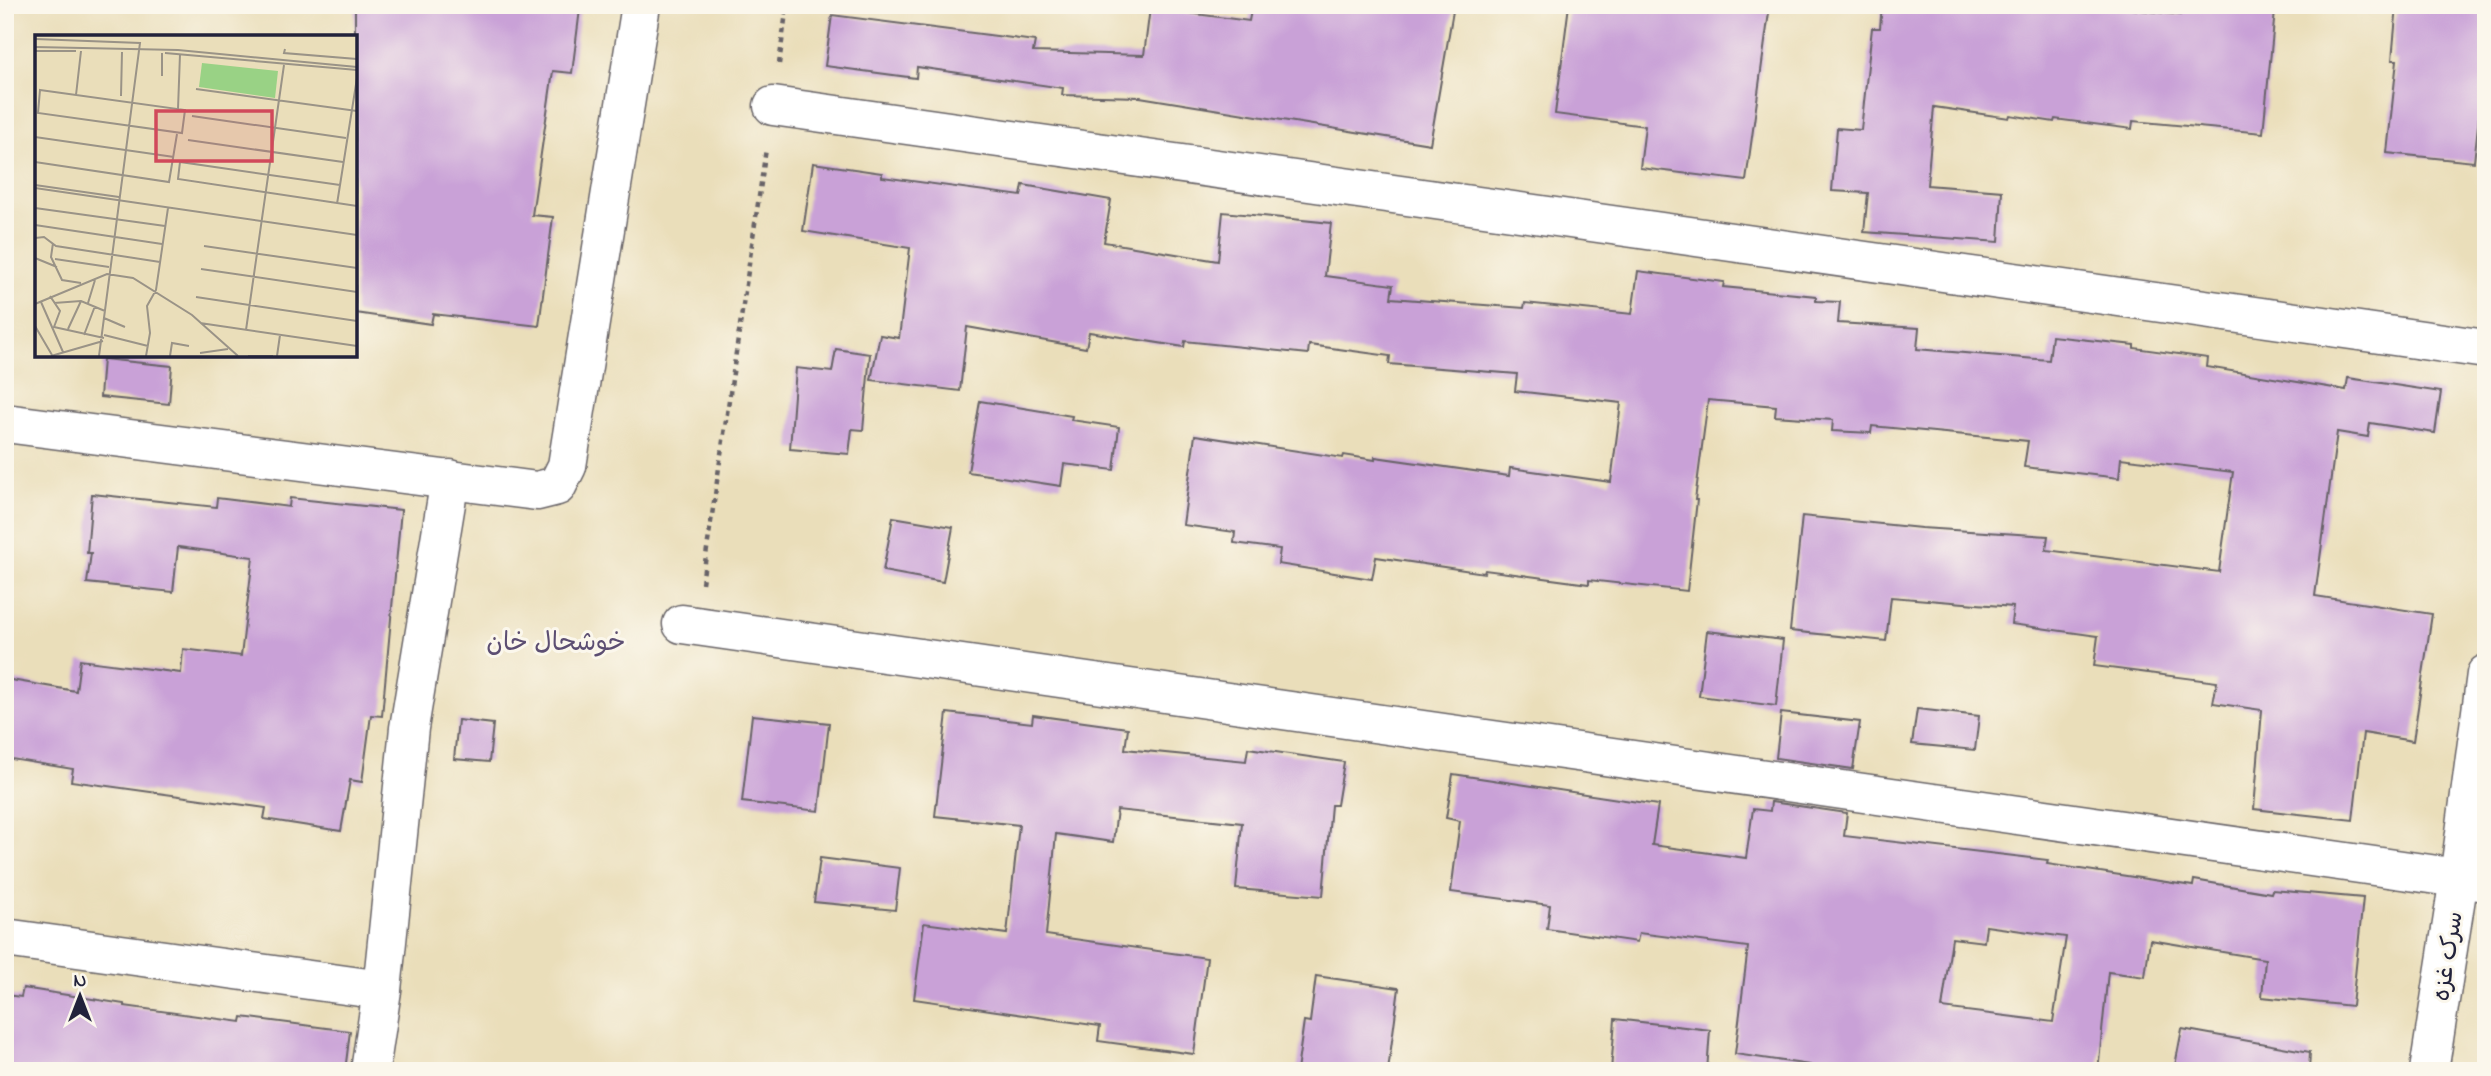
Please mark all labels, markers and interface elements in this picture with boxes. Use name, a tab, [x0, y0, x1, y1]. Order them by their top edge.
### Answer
inset map	[35, 35, 357, 357]
district label: خوشحال خان	[486, 625, 626, 663]
street label: سرک غزه	[2425, 909, 2474, 1004]
north arrow	[46, 960, 116, 1030]
text: N	[74, 968, 87, 995]

